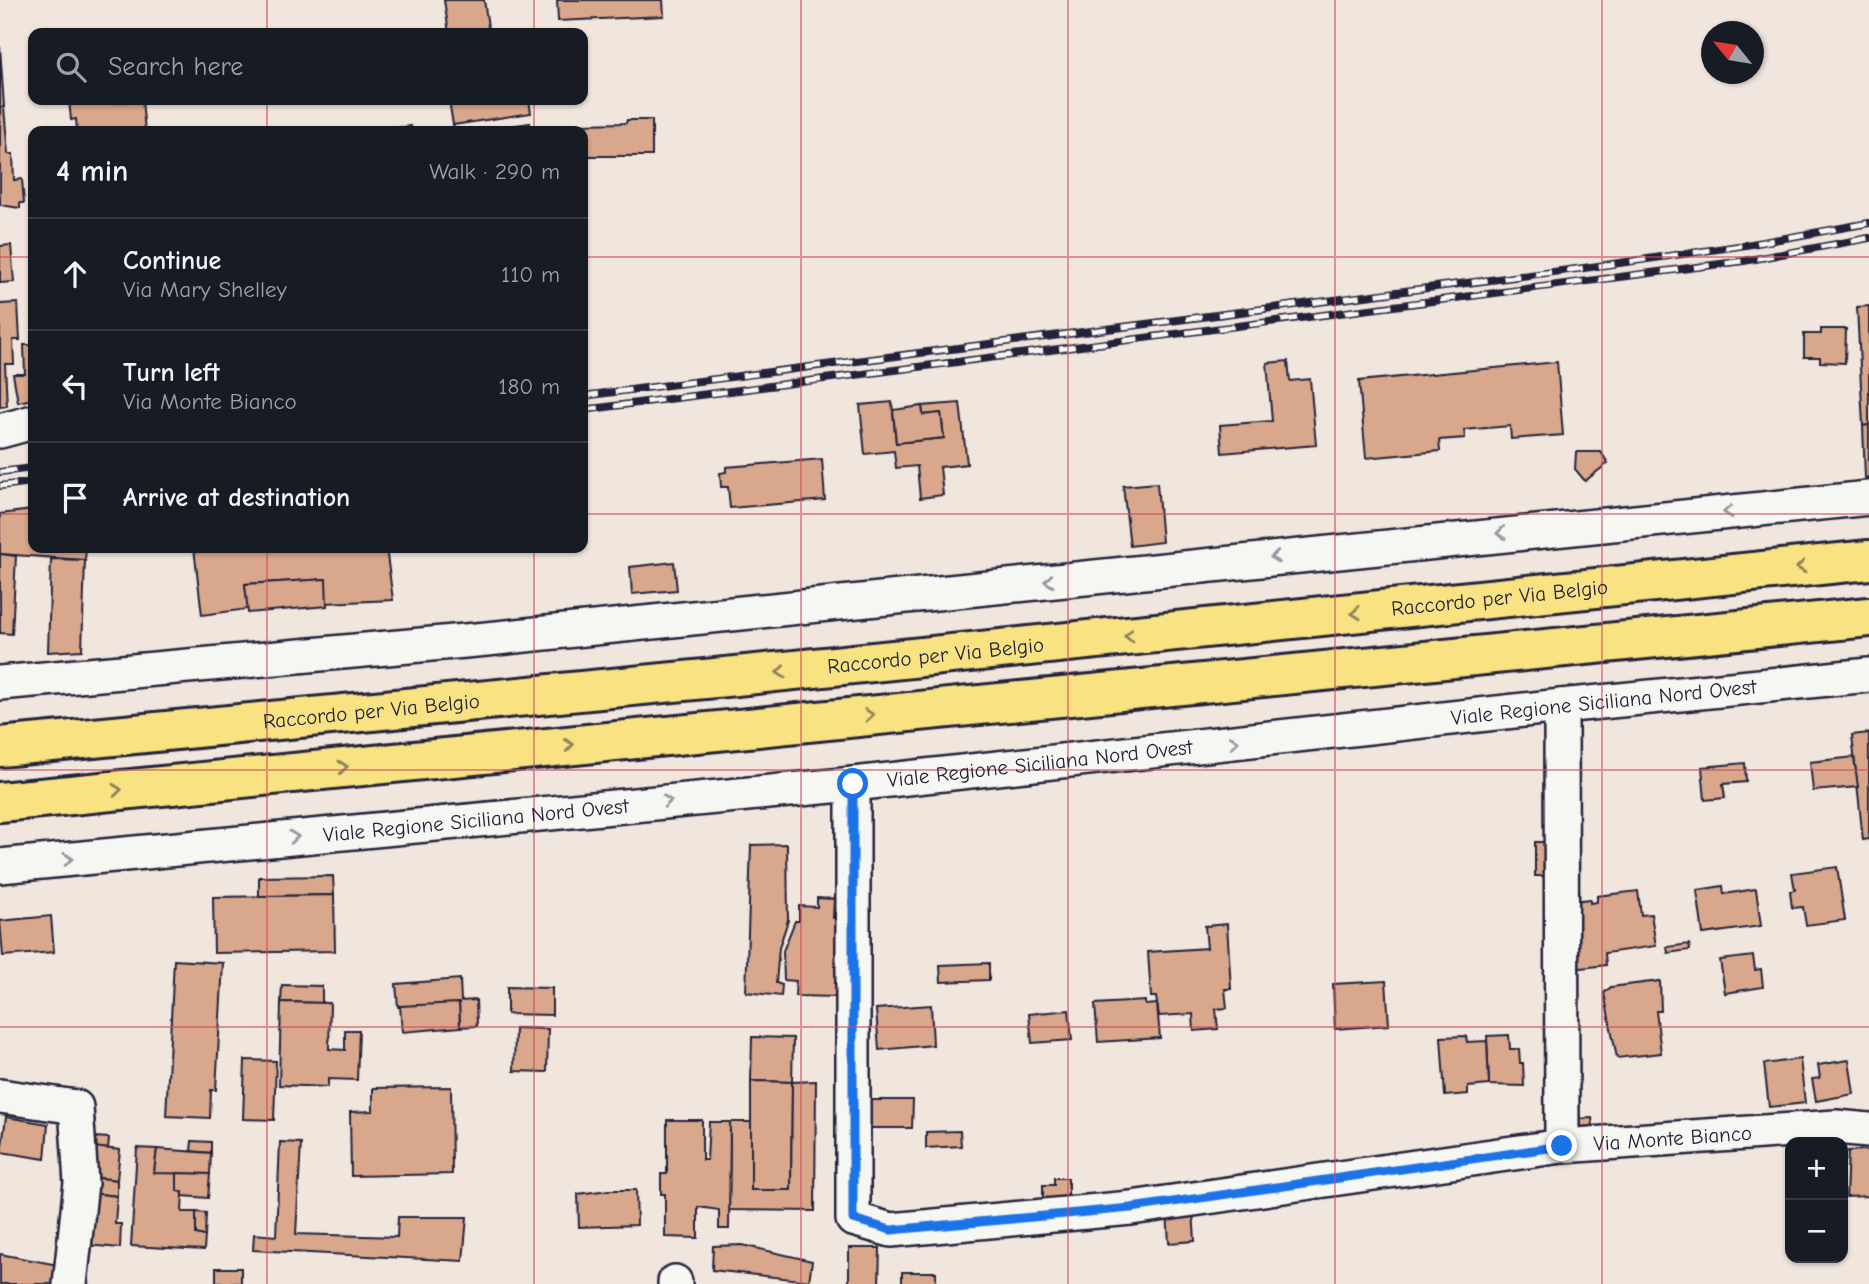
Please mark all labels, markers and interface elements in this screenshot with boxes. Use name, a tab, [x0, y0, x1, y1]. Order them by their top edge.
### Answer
north arrow	[1701, 21, 1764, 84]
search box	[28, 28, 588, 105]
icon: search	[52, 48, 90, 86]
text: Search here	[108, 52, 243, 82]
text: 4 min	[56, 154, 128, 189]
text: Walk · 290 m	[429, 158, 560, 185]
text: Continue	[123, 246, 221, 276]
icon: ahead	[56, 255, 94, 293]
text: 110 m	[501, 261, 560, 288]
text: Via Mary Shelley	[123, 276, 287, 303]
text: Turn left	[123, 358, 220, 388]
icon: left	[56, 367, 94, 405]
text: 180 m	[498, 373, 560, 400]
text: Via Monte Bianco	[123, 388, 297, 415]
icon: arrive	[56, 479, 94, 517]
text: Arrive at destination	[123, 483, 350, 513]
one-way arrow	[1722, 504, 1734, 519]
one-way arrow	[1496, 526, 1507, 541]
one-way arrow	[1269, 550, 1281, 565]
one-way arrow	[1795, 559, 1807, 574]
one-way arrow	[1043, 573, 1054, 588]
street label: Raccordo per Via Belgio	[1390, 575, 1609, 621]
one-way arrow	[1350, 606, 1361, 621]
one-way arrow	[1123, 629, 1135, 644]
street label: Raccordo per Via Belgio	[826, 633, 1045, 679]
one-way arrow	[775, 664, 786, 679]
street label: Viale Regione Siciliana Nord Ovest	[1450, 674, 1758, 730]
street label: Raccordo per Via Belgio	[262, 689, 481, 734]
one-way arrow	[864, 708, 875, 723]
one-way arrow	[1229, 734, 1240, 749]
street label: Viale Regione Siciliana Nord Ovest	[886, 735, 1195, 792]
one-way arrow	[564, 737, 575, 752]
one-way arrow	[337, 760, 349, 775]
route start	[837, 768, 868, 799]
one-way arrow	[111, 783, 122, 798]
street label: Viale Regione Siciliana Nord Ovest	[322, 794, 631, 847]
one-way arrow	[662, 794, 673, 809]
one-way arrow	[289, 830, 300, 845]
one-way arrow	[62, 852, 74, 867]
street label: Via Monte Bianco	[1593, 1121, 1753, 1156]
route end	[1546, 1130, 1577, 1161]
map controls	[1785, 1137, 1848, 1263]
button: +	[1785, 1137, 1848, 1200]
button: −	[1785, 1200, 1848, 1263]

